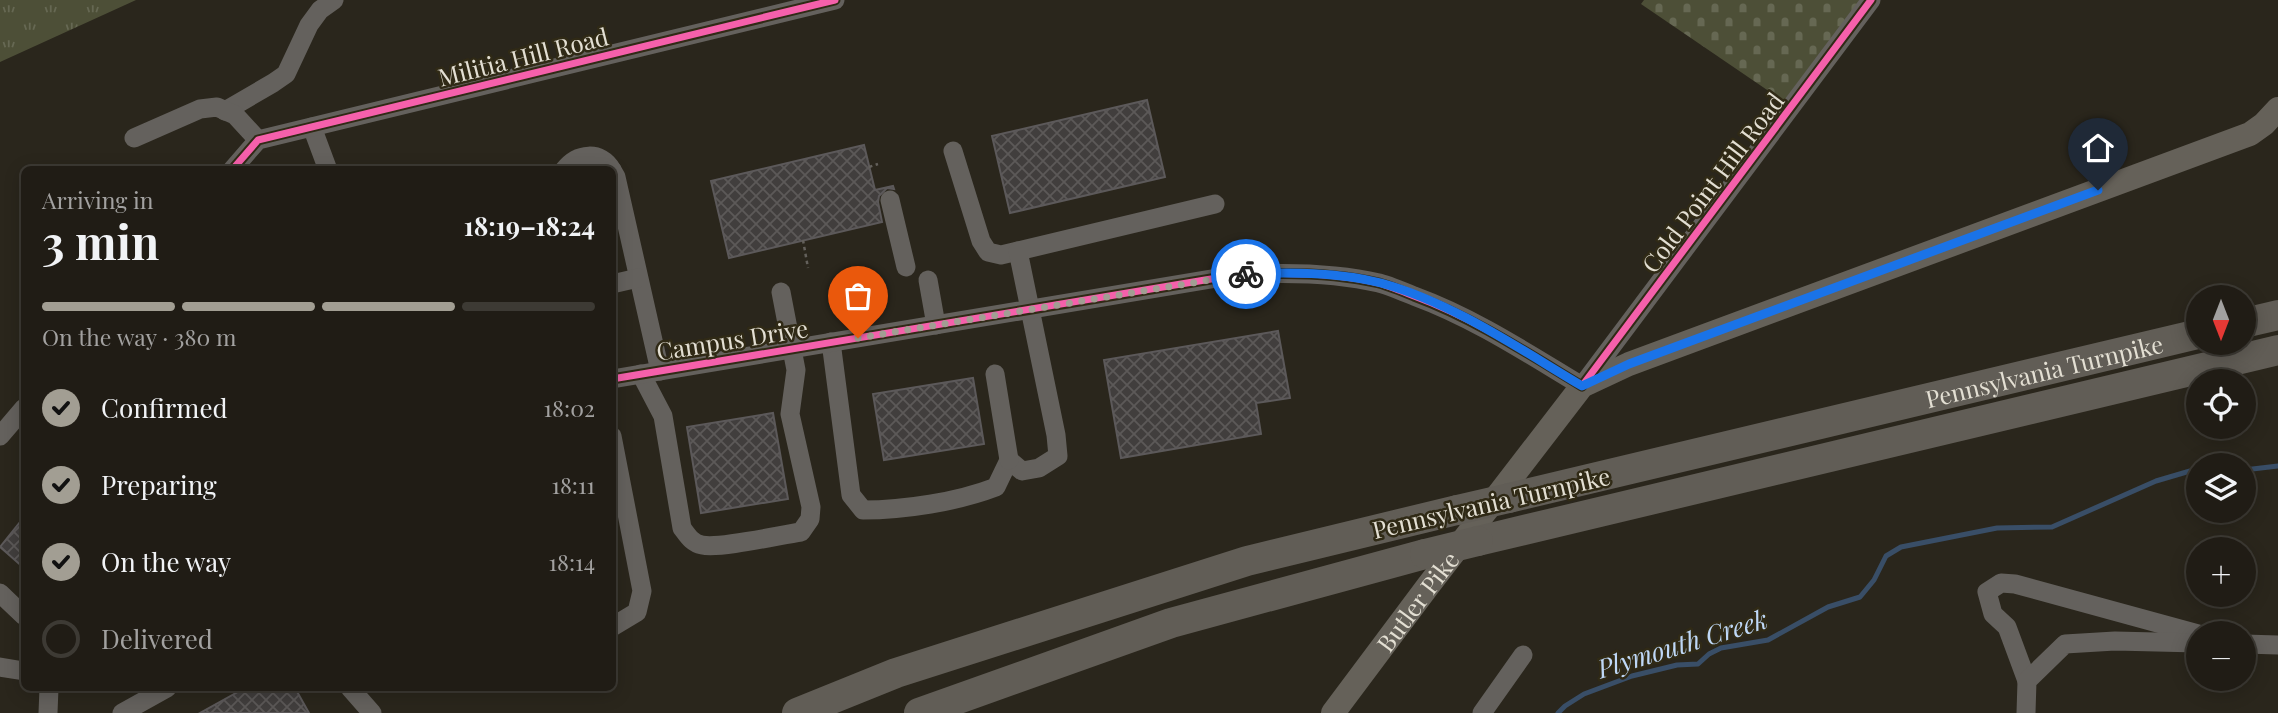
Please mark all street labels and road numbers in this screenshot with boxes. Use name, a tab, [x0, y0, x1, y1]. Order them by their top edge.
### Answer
street label: Militia Hill Road	[434, 19, 612, 93]
street label: Cold Point Hill Road	[1634, 85, 1790, 279]
street label: Campus Drive	[654, 311, 810, 367]
street label: Pennsylvania Turnpike	[1922, 327, 2166, 414]
street label: Pennsylvania Turnpike	[1369, 459, 1613, 545]
street label: Butler Pike	[1369, 544, 1465, 658]

